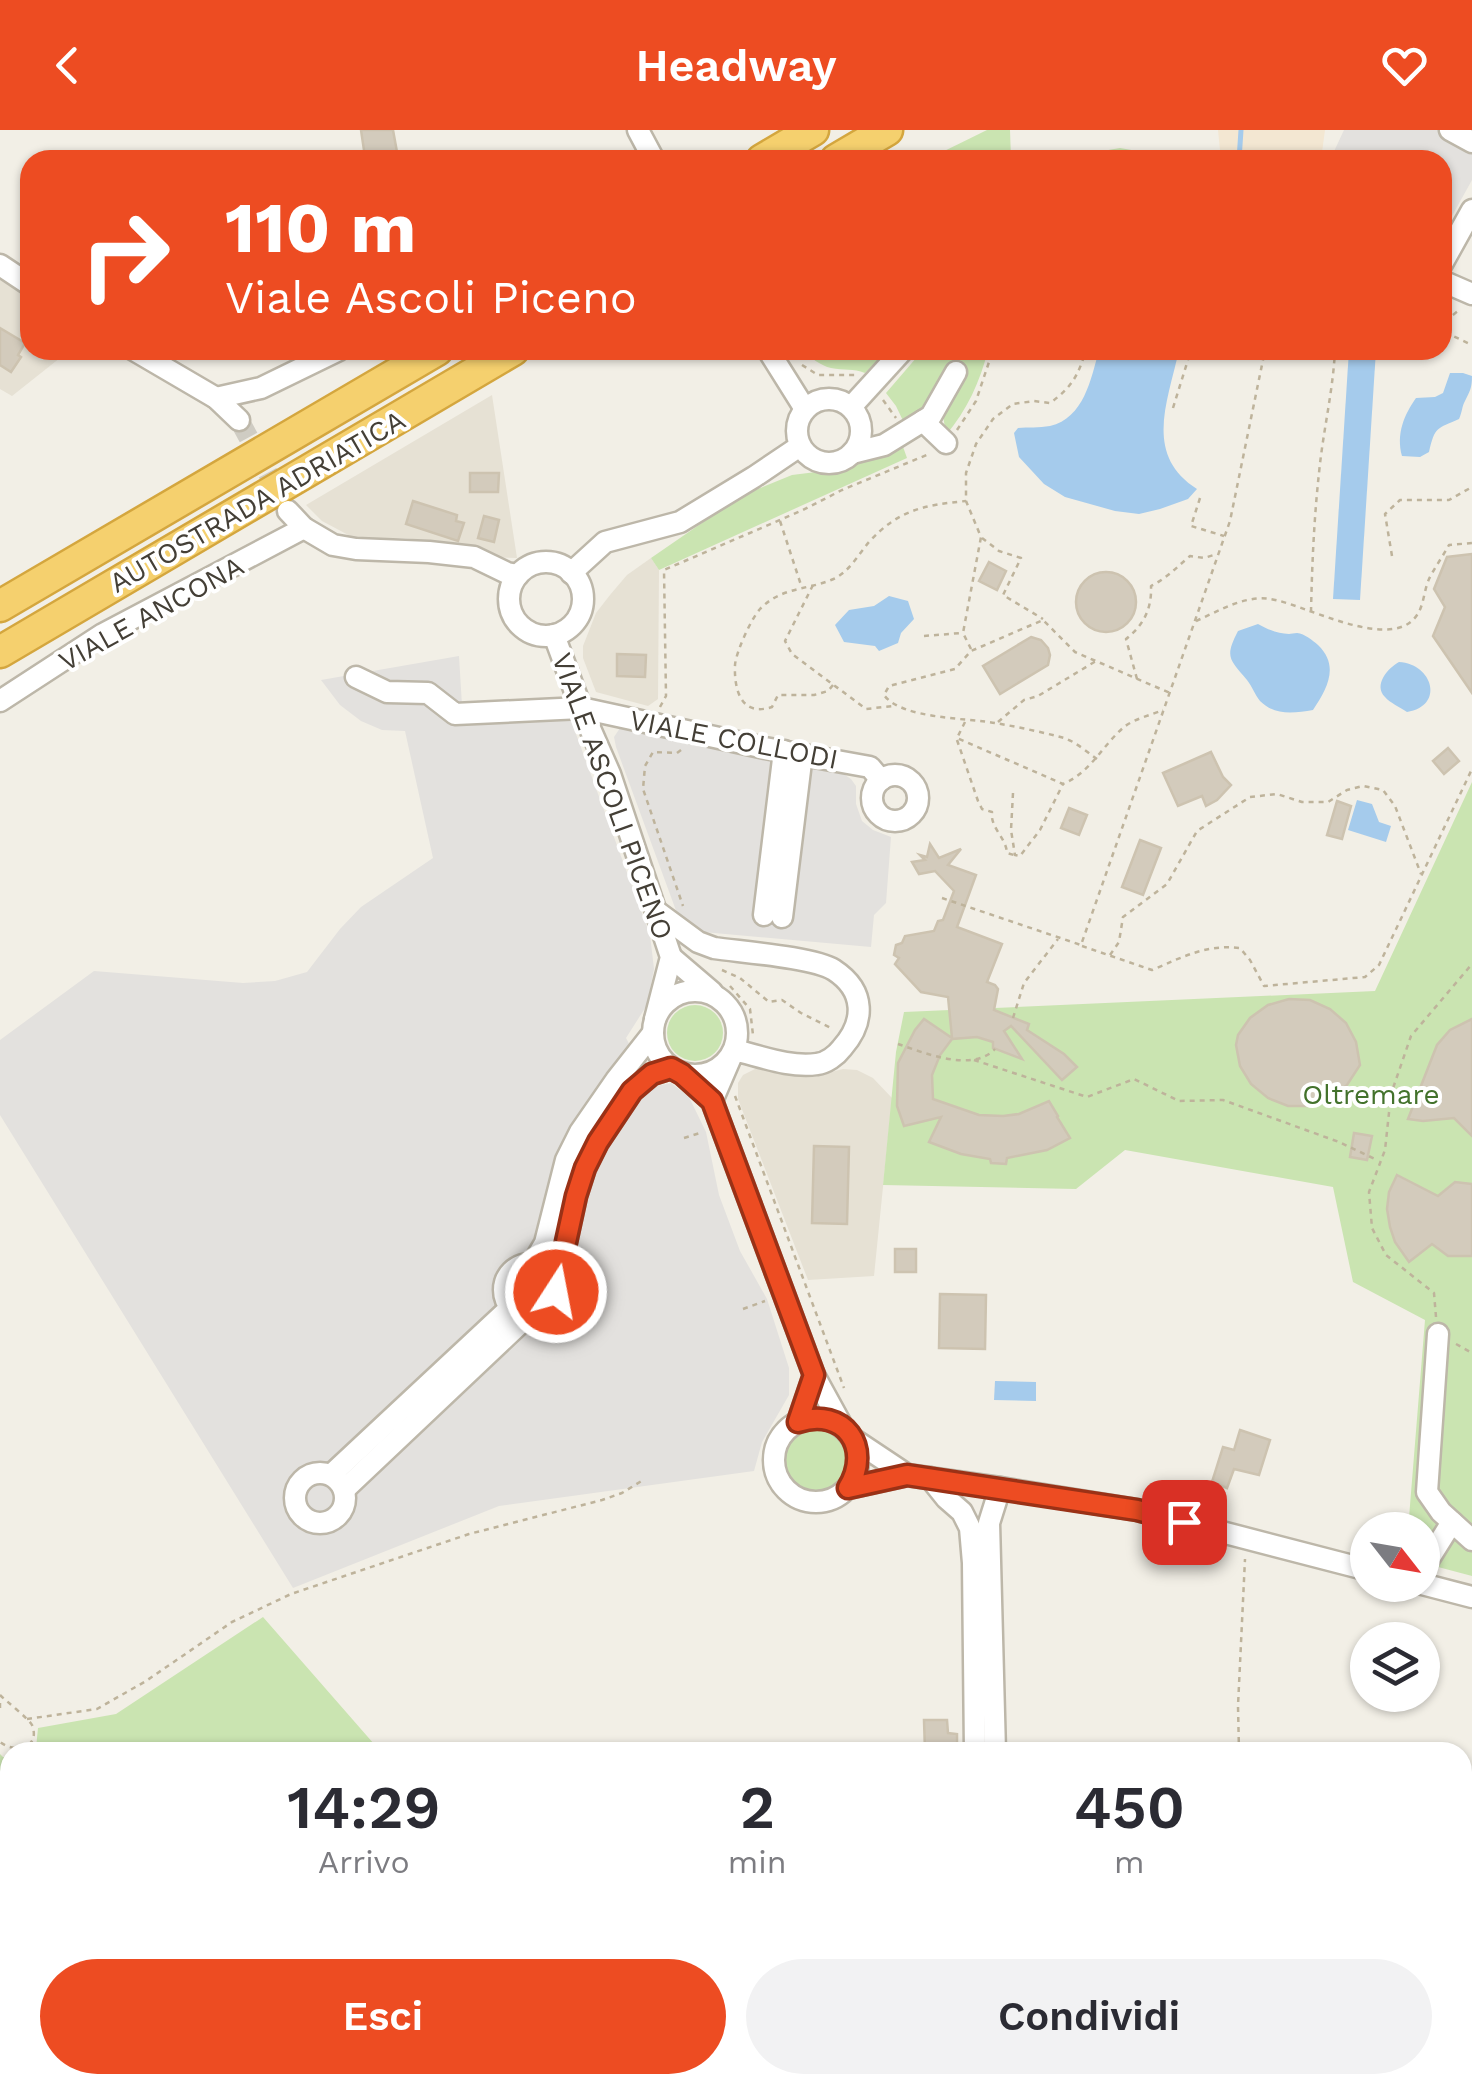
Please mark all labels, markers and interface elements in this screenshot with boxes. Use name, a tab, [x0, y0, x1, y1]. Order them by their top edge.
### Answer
icon: back	[40, 38, 95, 93]
icon: heart	[1377, 38, 1432, 93]
text: Headway	[635, 39, 837, 92]
text: 110 m	[225, 187, 416, 269]
icon: right	[60, 190, 190, 320]
text: Viale Ascoli Piceno	[225, 271, 637, 324]
street label: AUTOSTRADA ADRIATICA	[104, 403, 411, 600]
street label: VIALE ANCONA	[53, 549, 249, 678]
street label: VIALE ASCOLI PICENO	[545, 648, 680, 944]
street label: VIALE COLLODI	[627, 703, 841, 776]
park label: Oltremare	[1302, 1078, 1440, 1111]
position arrow	[504, 1240, 608, 1344]
pin	[1142, 1480, 1227, 1565]
icon: arrive	[1157, 1495, 1212, 1550]
north arrow	[1350, 1512, 1440, 1602]
map controls	[1350, 1512, 1440, 1712]
button: layers	[1350, 1622, 1440, 1712]
text: 14:29	[287, 1772, 441, 1843]
text: 2	[739, 1772, 775, 1843]
text: 450	[1074, 1772, 1185, 1843]
text: Arrivo	[318, 1843, 410, 1881]
text: min	[728, 1843, 787, 1881]
text: m	[1114, 1843, 1145, 1881]
button: Esci	[40, 1959, 726, 2074]
button: Condividi	[746, 1959, 1432, 2074]

